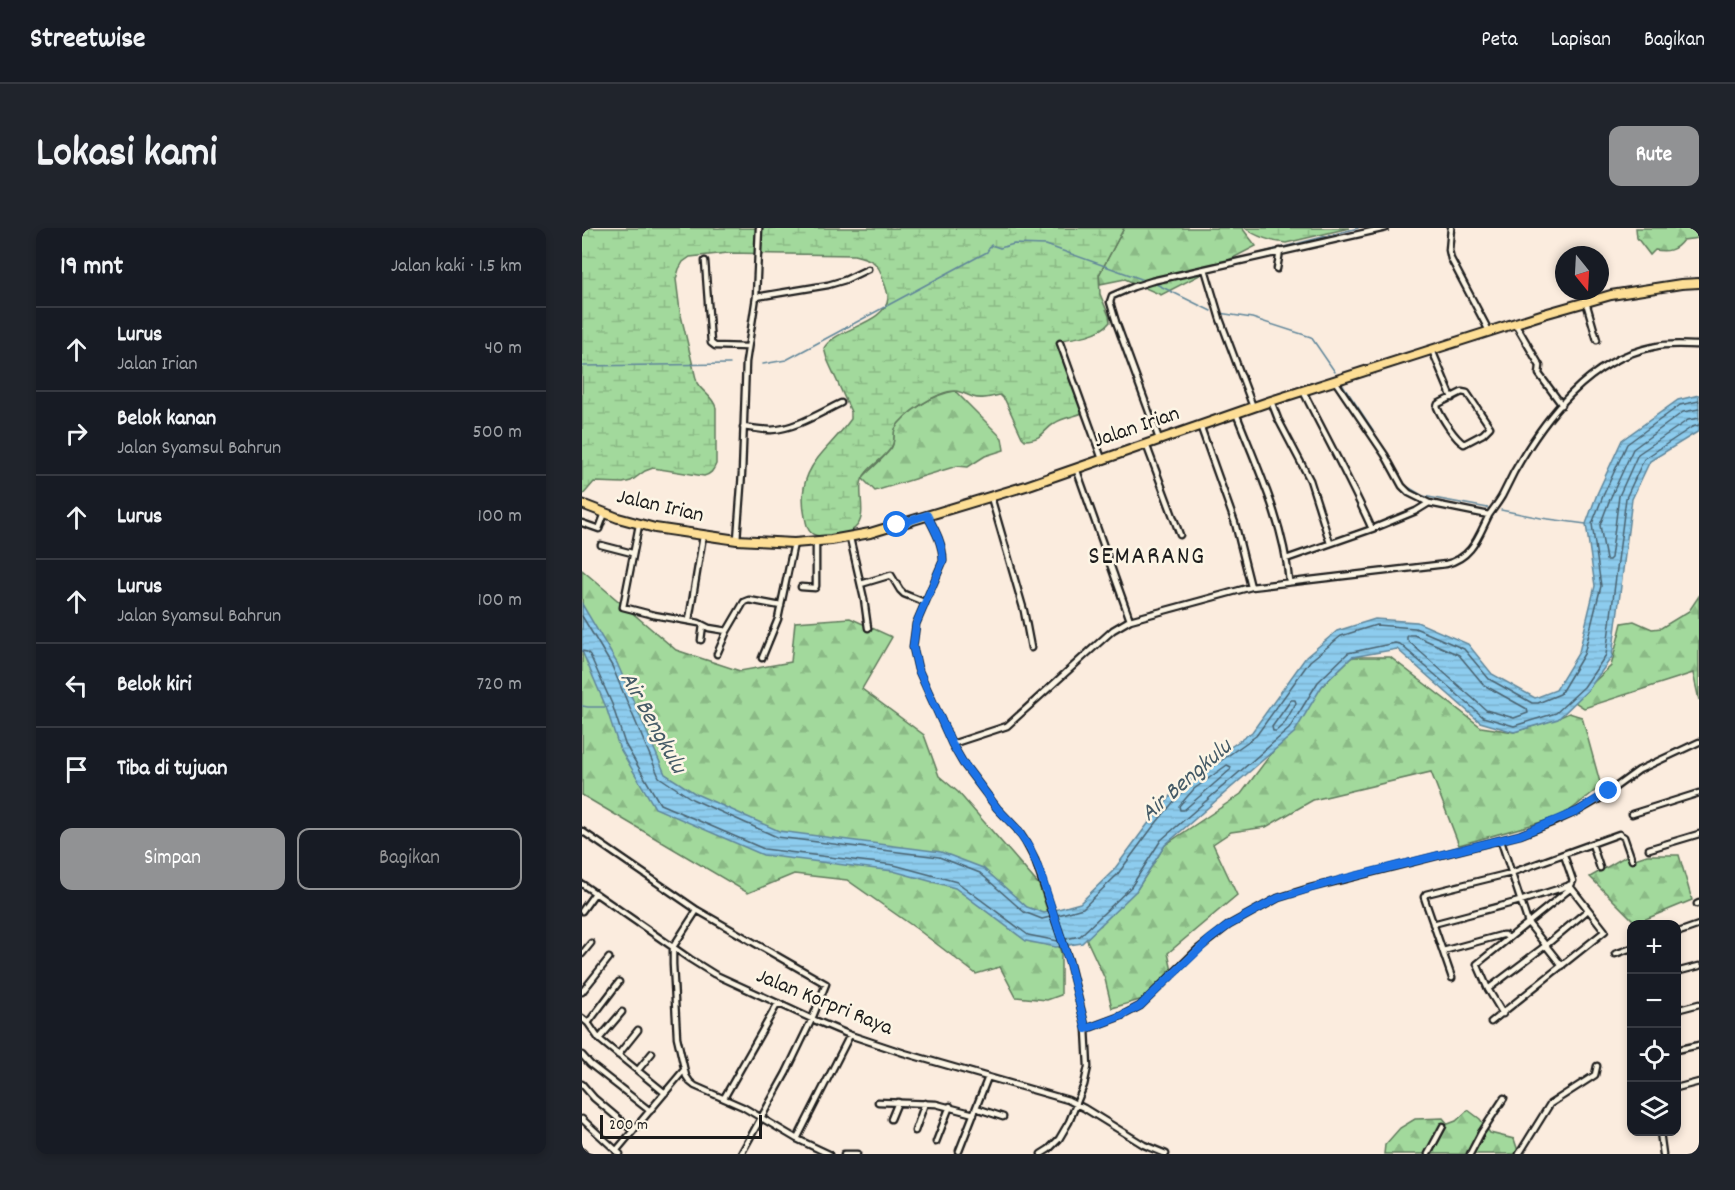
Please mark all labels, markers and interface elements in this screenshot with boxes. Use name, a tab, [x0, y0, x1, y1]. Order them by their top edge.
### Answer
text: Streetwise	[30, 21, 145, 61]
text: Peta	[1481, 26, 1518, 56]
text: Lapisan	[1551, 26, 1611, 56]
text: Bagikan	[1644, 26, 1705, 56]
text: Lokasi kami	[36, 126, 217, 186]
button: Rute	[1609, 126, 1699, 186]
north arrow	[1555, 246, 1609, 300]
text: 19 mnt	[60, 249, 123, 286]
text: Jalan kaki · 1.5 km	[391, 253, 522, 281]
text: Lurus	[117, 320, 162, 351]
icon: ahead	[60, 333, 93, 366]
text: 40 m	[484, 335, 522, 363]
text: Jalan Irian	[117, 351, 198, 379]
street label: Jalan Irian	[1090, 399, 1184, 457]
text: Belok kanan	[117, 404, 216, 435]
icon: right	[60, 417, 93, 450]
text: 500 m	[473, 419, 522, 447]
text: Jalan Syamsul Bahrun	[117, 435, 281, 463]
street label: Jalan Irian	[613, 482, 707, 532]
icon: ahead	[60, 501, 93, 534]
text: Lurus	[117, 502, 162, 533]
text: 100 m	[478, 503, 522, 531]
route start	[883, 511, 909, 537]
district label: SEMARANG	[1088, 539, 1206, 576]
text: Lurus	[117, 572, 162, 603]
icon: ahead	[60, 585, 93, 618]
text: 100 m	[478, 587, 522, 615]
text: Jalan Syamsul Bahrun	[117, 603, 281, 631]
water label: Air Bengkulu	[610, 666, 695, 782]
icon: left	[60, 669, 93, 702]
text: Belok kiri	[117, 670, 191, 701]
text: 720 m	[476, 671, 522, 699]
water label: Air Bengkulu	[1134, 730, 1242, 830]
icon: arrive	[60, 753, 93, 786]
text: Tiba di tujuan	[117, 754, 227, 785]
route end	[1595, 777, 1621, 803]
button: Simpan	[60, 828, 285, 890]
button: Bagikan	[297, 828, 522, 890]
map controls	[1627, 920, 1681, 1136]
button: +	[1627, 920, 1681, 974]
street label: Jalan Korpri Raya	[751, 962, 898, 1045]
button: −	[1627, 974, 1681, 1028]
button: locate	[1627, 1028, 1681, 1082]
button: layers	[1627, 1082, 1681, 1136]
scale bar	[600, 1112, 762, 1140]
text: 200 m	[609, 1114, 648, 1137]

